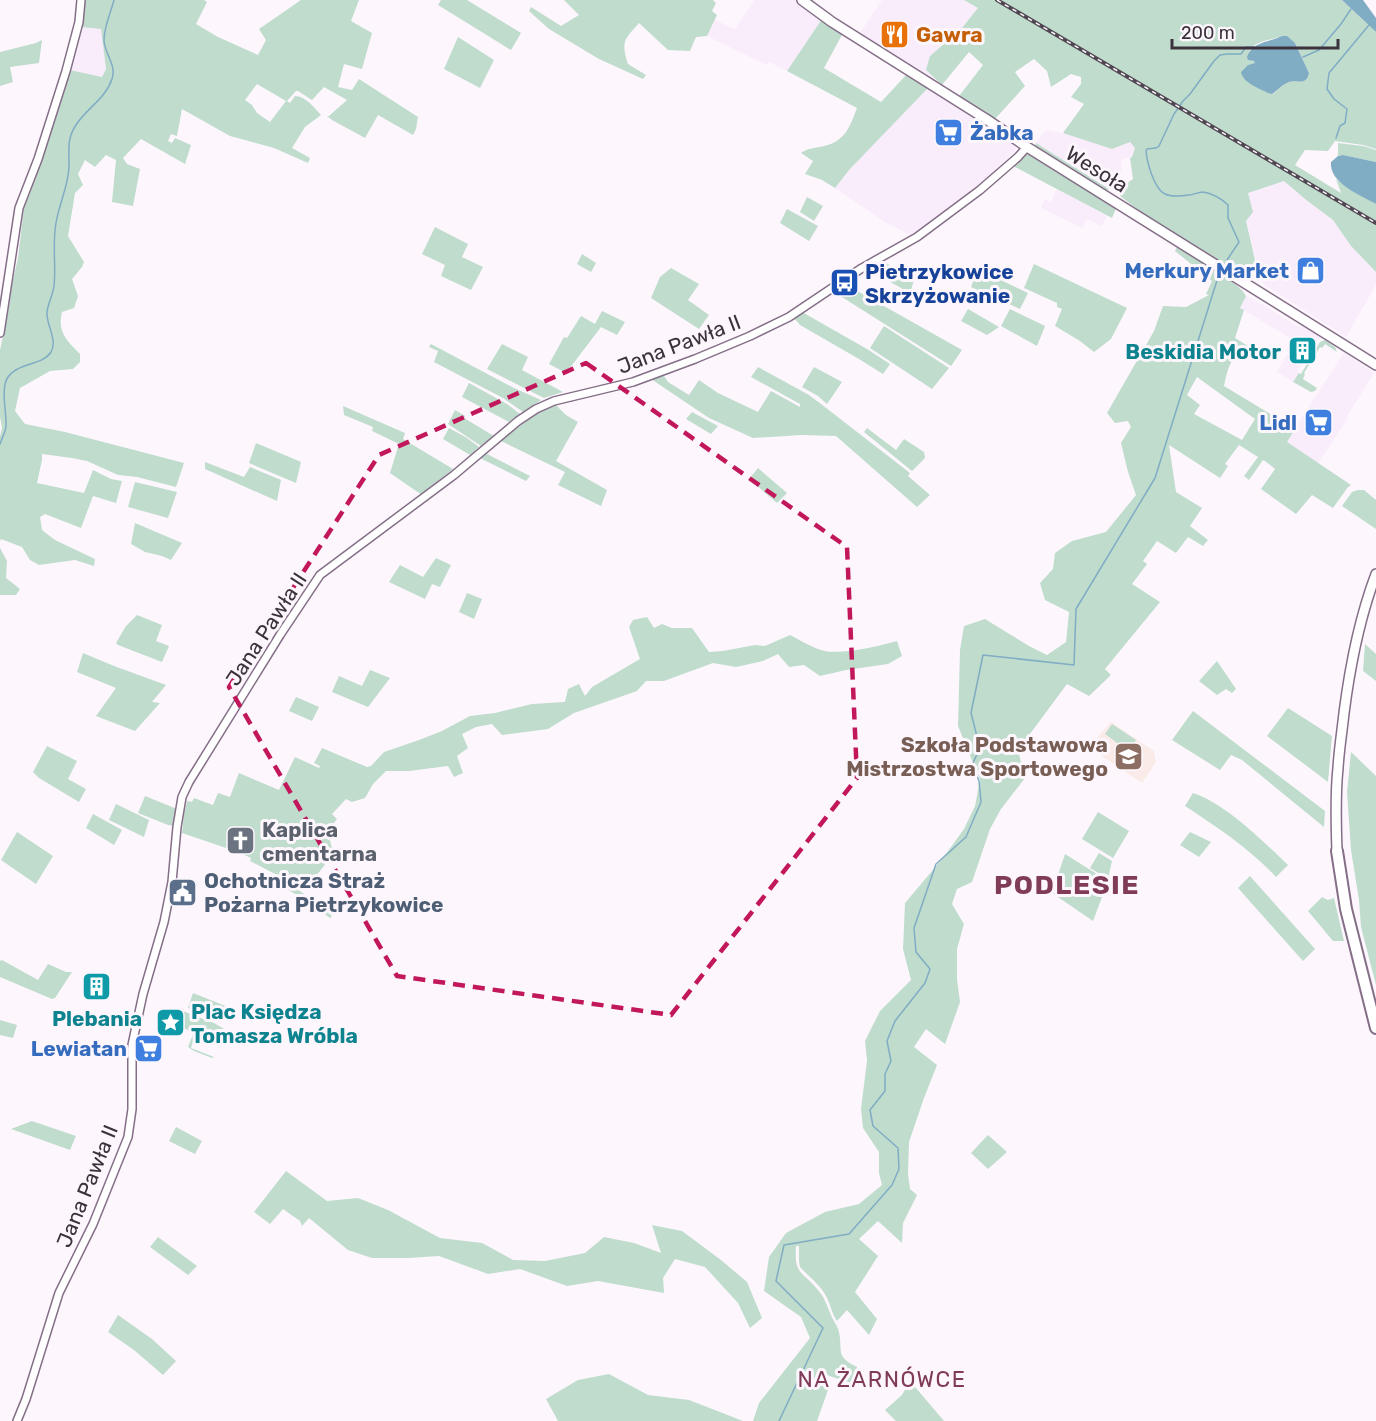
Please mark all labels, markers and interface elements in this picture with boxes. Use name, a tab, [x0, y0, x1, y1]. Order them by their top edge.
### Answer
scale bar	[1172, 12, 1338, 50]
restaurant icon: Gawra	[879, 18, 911, 50]
place label: Gawra	[916, 22, 983, 47]
text: 200 m	[1181, 22, 1235, 44]
supermarket icon: Żabka	[933, 116, 965, 148]
place label: Żabka	[970, 120, 1034, 145]
street label: Wesoła	[1061, 140, 1133, 198]
shop icon: Merkury Market	[1294, 254, 1326, 286]
place label: Merkury Market	[1125, 258, 1289, 283]
place label: Pietrzykowice Skrzyżowanie	[865, 259, 1014, 308]
bus stop icon: Pietrzykowice Skrzyżowanie	[828, 267, 860, 299]
street label: Jana Pawła II	[614, 309, 744, 379]
building icon: Beskidia Motor	[1286, 335, 1318, 367]
place label: Beskidia Motor	[1125, 339, 1281, 364]
supermarket icon: Lidl	[1302, 406, 1334, 438]
place label: Lidl	[1259, 410, 1297, 435]
street label: Jana Pawła II	[220, 568, 312, 690]
place label: Szkoła Podstawowa Mistrzostwa Sportowego	[846, 732, 1108, 781]
school or university icon: Szkoła Podstawowa Mistrzostwa Sportowego	[1113, 740, 1145, 772]
place label: Kaplica cmentarna	[262, 817, 377, 866]
church icon: Kaplica cmentarna	[225, 825, 257, 857]
place label: Ochotnicza Straż Pożarna Pietrzykowice	[204, 868, 444, 917]
district label: PODLESIE	[994, 869, 1140, 901]
public building icon: Ochotnicza Straż Pożarna Pietrzykowice	[167, 876, 199, 908]
building icon: Plebania	[81, 971, 113, 1003]
place label: Plac Księdza Tomasza Wróbla	[191, 999, 358, 1048]
place label: Plebania	[52, 1006, 142, 1031]
place icon: Plac Księdza Tomasza Wróbla	[154, 1007, 186, 1039]
supermarket icon: Lewiatan	[132, 1032, 164, 1064]
place label: Lewiatan	[31, 1036, 127, 1061]
street label: Jana Pawła II	[51, 1121, 123, 1251]
district label: NA ŻARNÓWCE	[797, 1366, 967, 1393]

